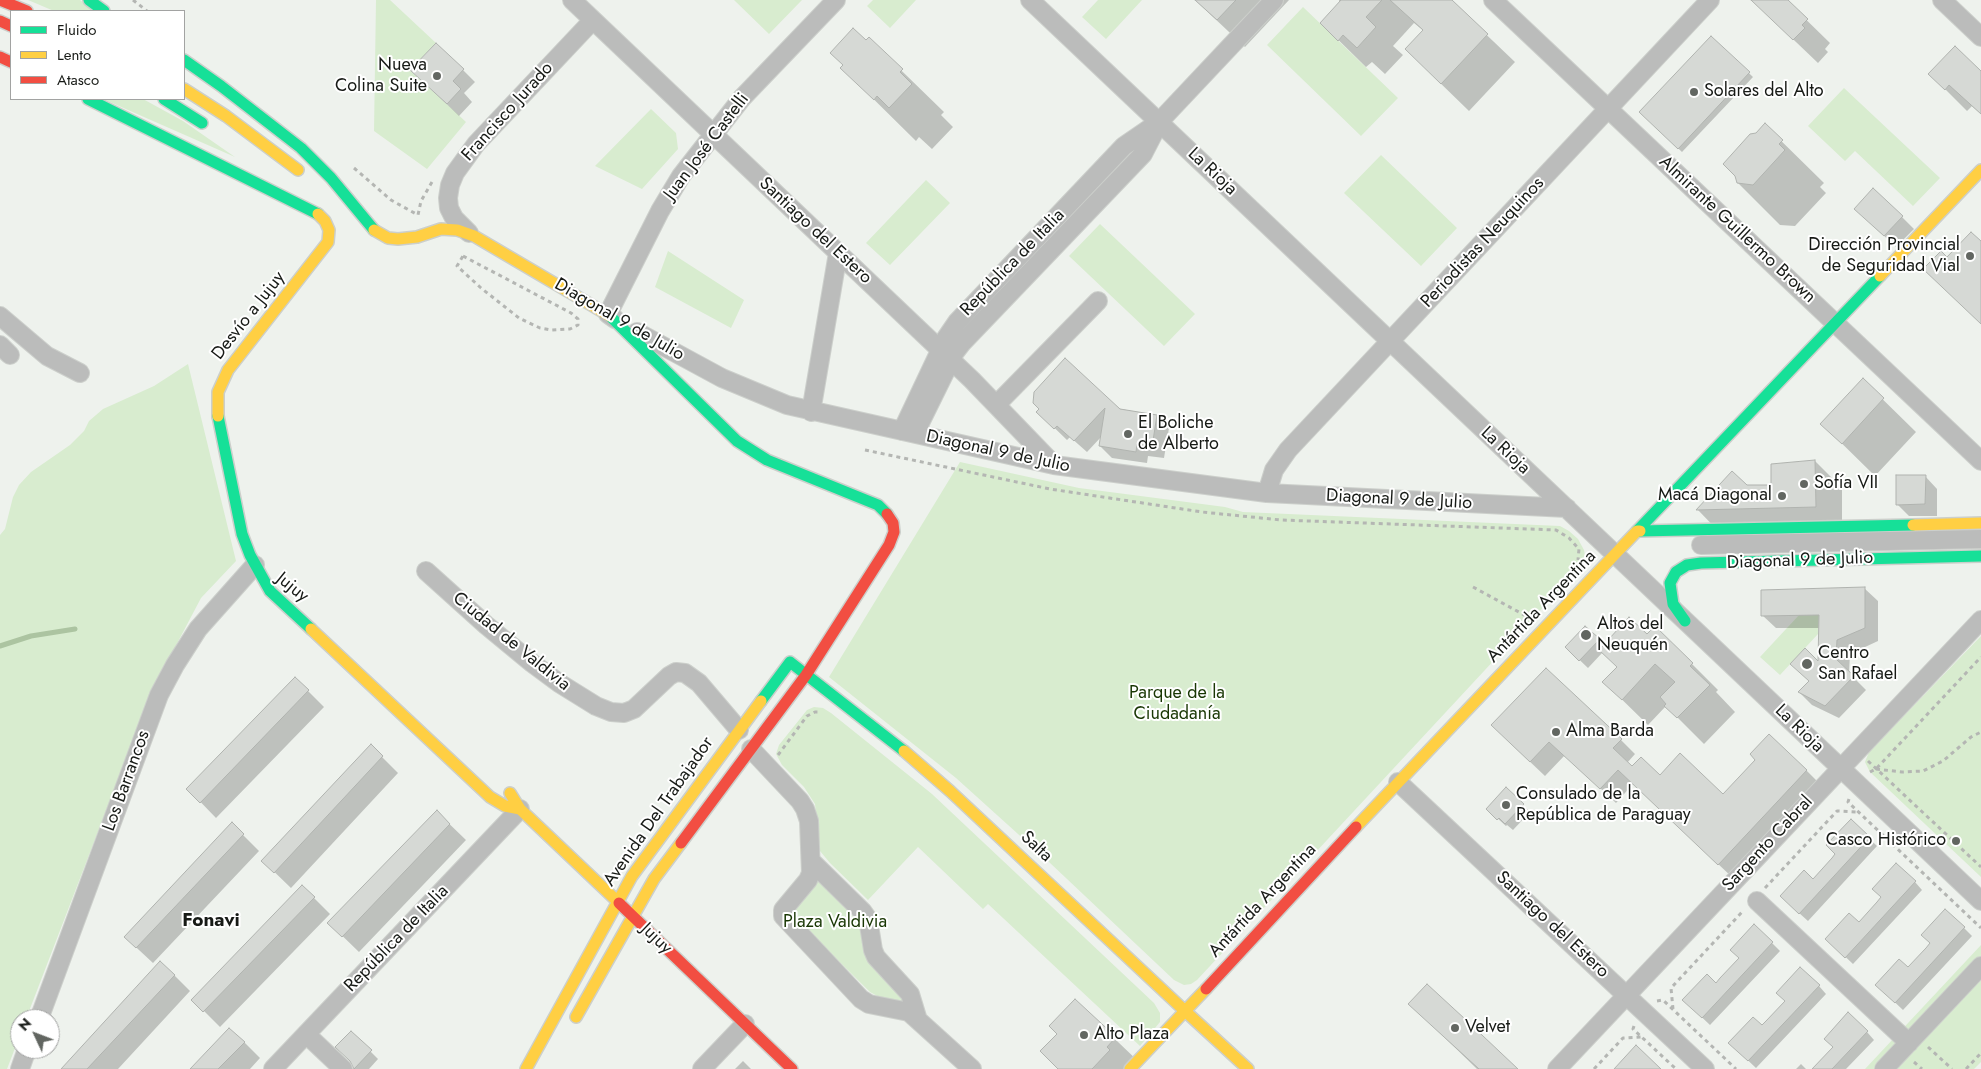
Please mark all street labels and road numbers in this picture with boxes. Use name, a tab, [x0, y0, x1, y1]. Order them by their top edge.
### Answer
street label: Francisco Jurado	[458, 58, 558, 166]
street label: Juan José Castelli	[660, 89, 754, 205]
street label: La Rioja	[1183, 144, 1241, 200]
street label: Almirante Guillermo Brown	[1654, 152, 1820, 308]
street label: Santiago del Estero	[754, 173, 876, 289]
street label: Periodistas Neuquinos	[1417, 173, 1549, 313]
street label: República de Italia	[956, 205, 1070, 321]
street label: Desvío a Jujuy	[208, 268, 290, 364]
street label: Diagonal 9 de Julio	[550, 274, 688, 366]
street label: La Rioja	[1476, 423, 1534, 479]
street label: Diagonal 9 de Julio	[924, 426, 1072, 478]
street label: Diagonal 9 de Julio	[1325, 485, 1473, 515]
street label: Antártida Argentina	[1483, 546, 1601, 668]
street label: Diagonal 9 de Julio	[1726, 548, 1874, 574]
street label: Jujuy	[271, 568, 313, 608]
street label: Ciudad de Valdivia	[448, 588, 574, 696]
street label: La Rioja	[1770, 700, 1828, 758]
street label: Los Barrancos	[99, 728, 155, 834]
street label: Avenida Del Trabajador	[599, 733, 719, 891]
street label: Sargento Cabral	[1718, 792, 1818, 896]
street label: Salta	[1016, 827, 1056, 867]
street label: Antártida Argentina	[1205, 840, 1321, 962]
street label: Santiago del Estero	[1491, 867, 1613, 983]
street label: República de Italia	[340, 881, 454, 997]
street label: Jujuy	[636, 919, 676, 959]

